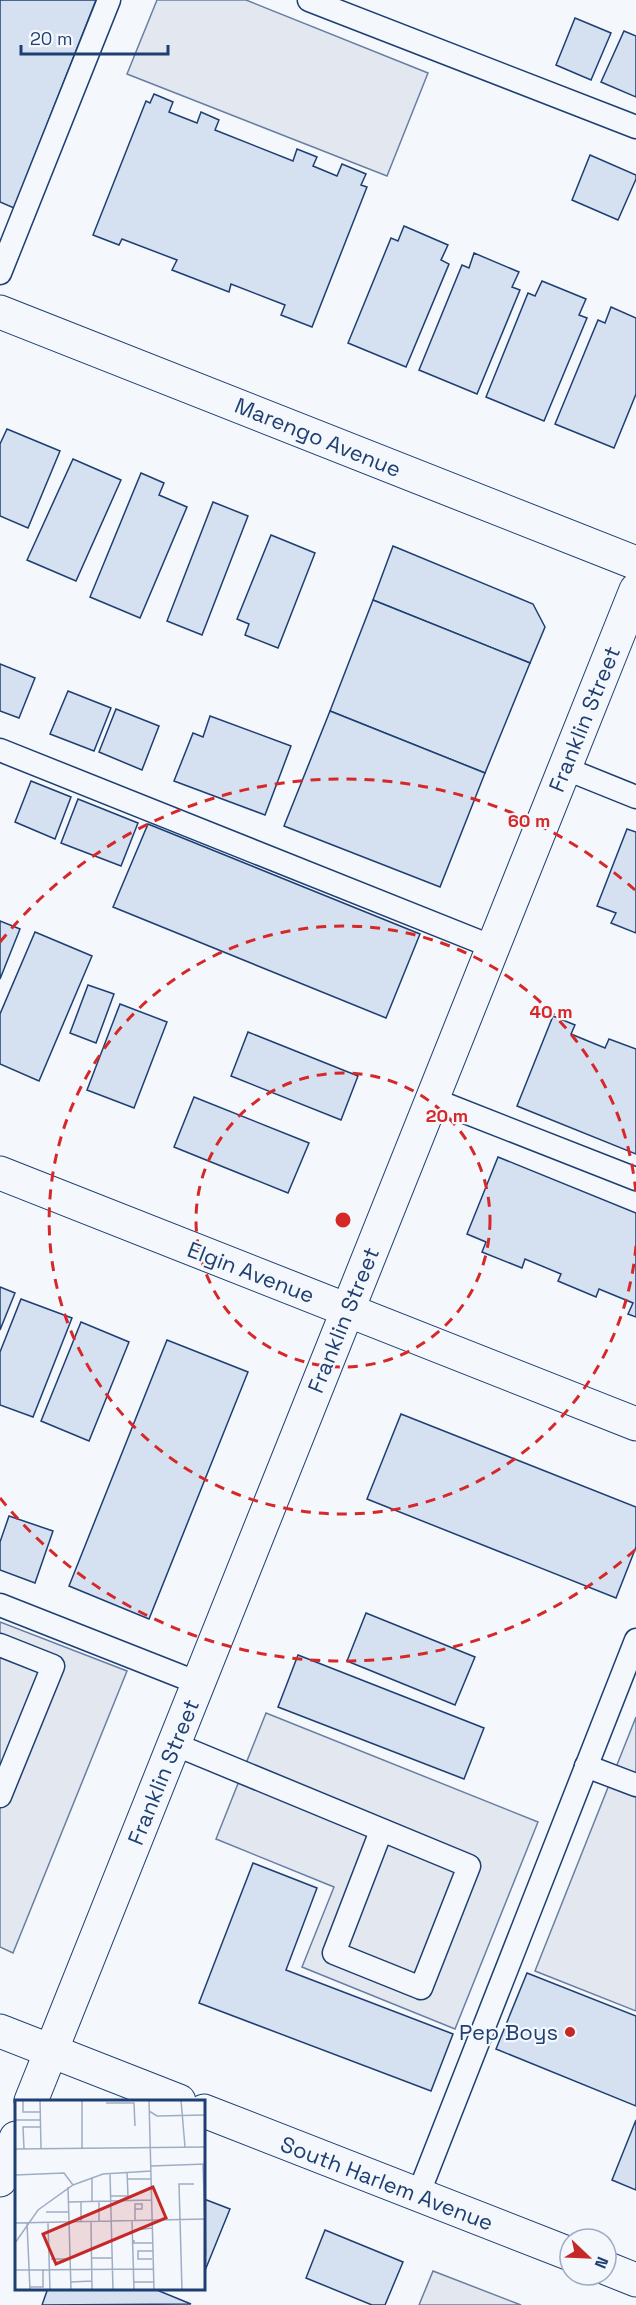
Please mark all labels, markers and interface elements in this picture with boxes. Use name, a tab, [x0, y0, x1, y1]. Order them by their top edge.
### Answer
scale bar	[21, 18, 168, 56]
text: 20 m	[30, 27, 73, 50]
street label: Marengo Avenue	[231, 391, 405, 483]
street label: Franklin Street	[542, 642, 626, 796]
text: 60 m	[508, 809, 550, 832]
text: 40 m	[529, 1000, 573, 1023]
text: 20 m	[426, 1104, 468, 1127]
centre of rings	[333, 1210, 353, 1230]
street label: Elgin Avenue	[184, 1235, 318, 1309]
street label: Franklin Street	[301, 1243, 385, 1397]
street label: Franklin Street	[121, 1695, 205, 1849]
place label: Pep Boys	[459, 2018, 558, 2046]
marker: Pep Boys	[563, 2025, 577, 2039]
inset map	[15, 2100, 206, 2290]
street label: South Harlem Avenue	[277, 2130, 497, 2236]
north arrow	[558, 2227, 618, 2287]
text: N	[590, 2254, 613, 2272]

